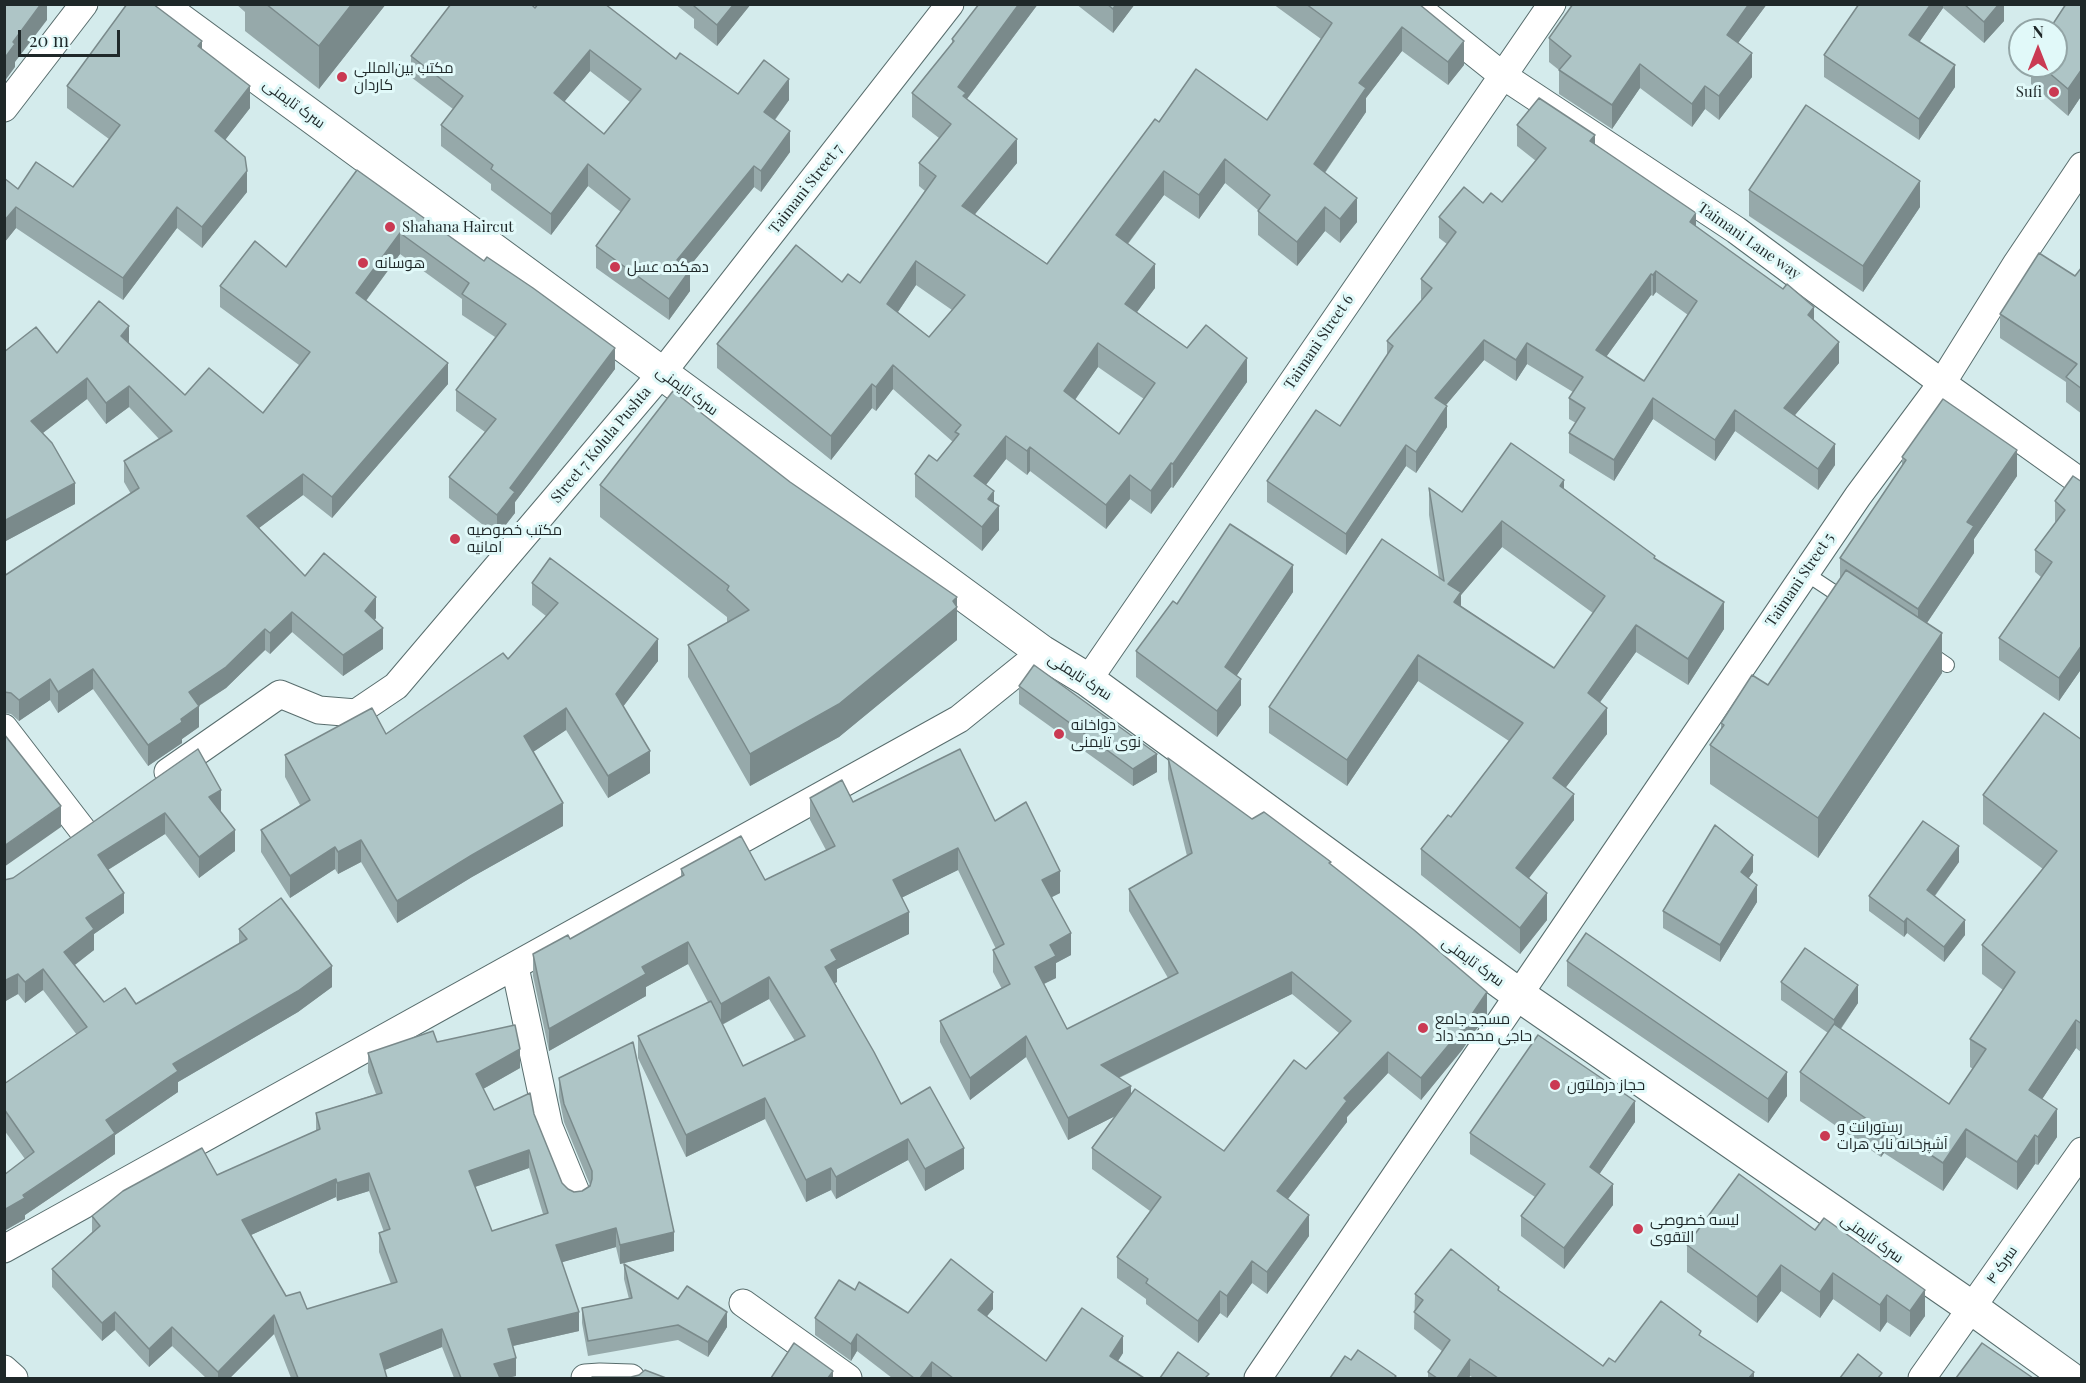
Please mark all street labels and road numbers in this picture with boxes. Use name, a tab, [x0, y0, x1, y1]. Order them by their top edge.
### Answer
street label: سرک تایمنی	[259, 75, 329, 133]
street label: Taimani Street 7	[765, 141, 847, 237]
street label: Taimani Lane way	[1694, 199, 1804, 283]
street label: Taimani Street 6	[1281, 291, 1357, 393]
street label: سرک تایمنی	[652, 362, 722, 420]
street label: Street 7 Kolula Pushta	[547, 383, 655, 507]
street label: Taimani Street 5	[1762, 530, 1838, 630]
street label: سرک تایمنی	[1045, 650, 1115, 704]
street label: سرک تایمنی	[1438, 933, 1508, 991]
street label: سرک تایمنی	[1837, 1211, 1907, 1267]
street label: سرک ۴	[1983, 1243, 2021, 1287]

